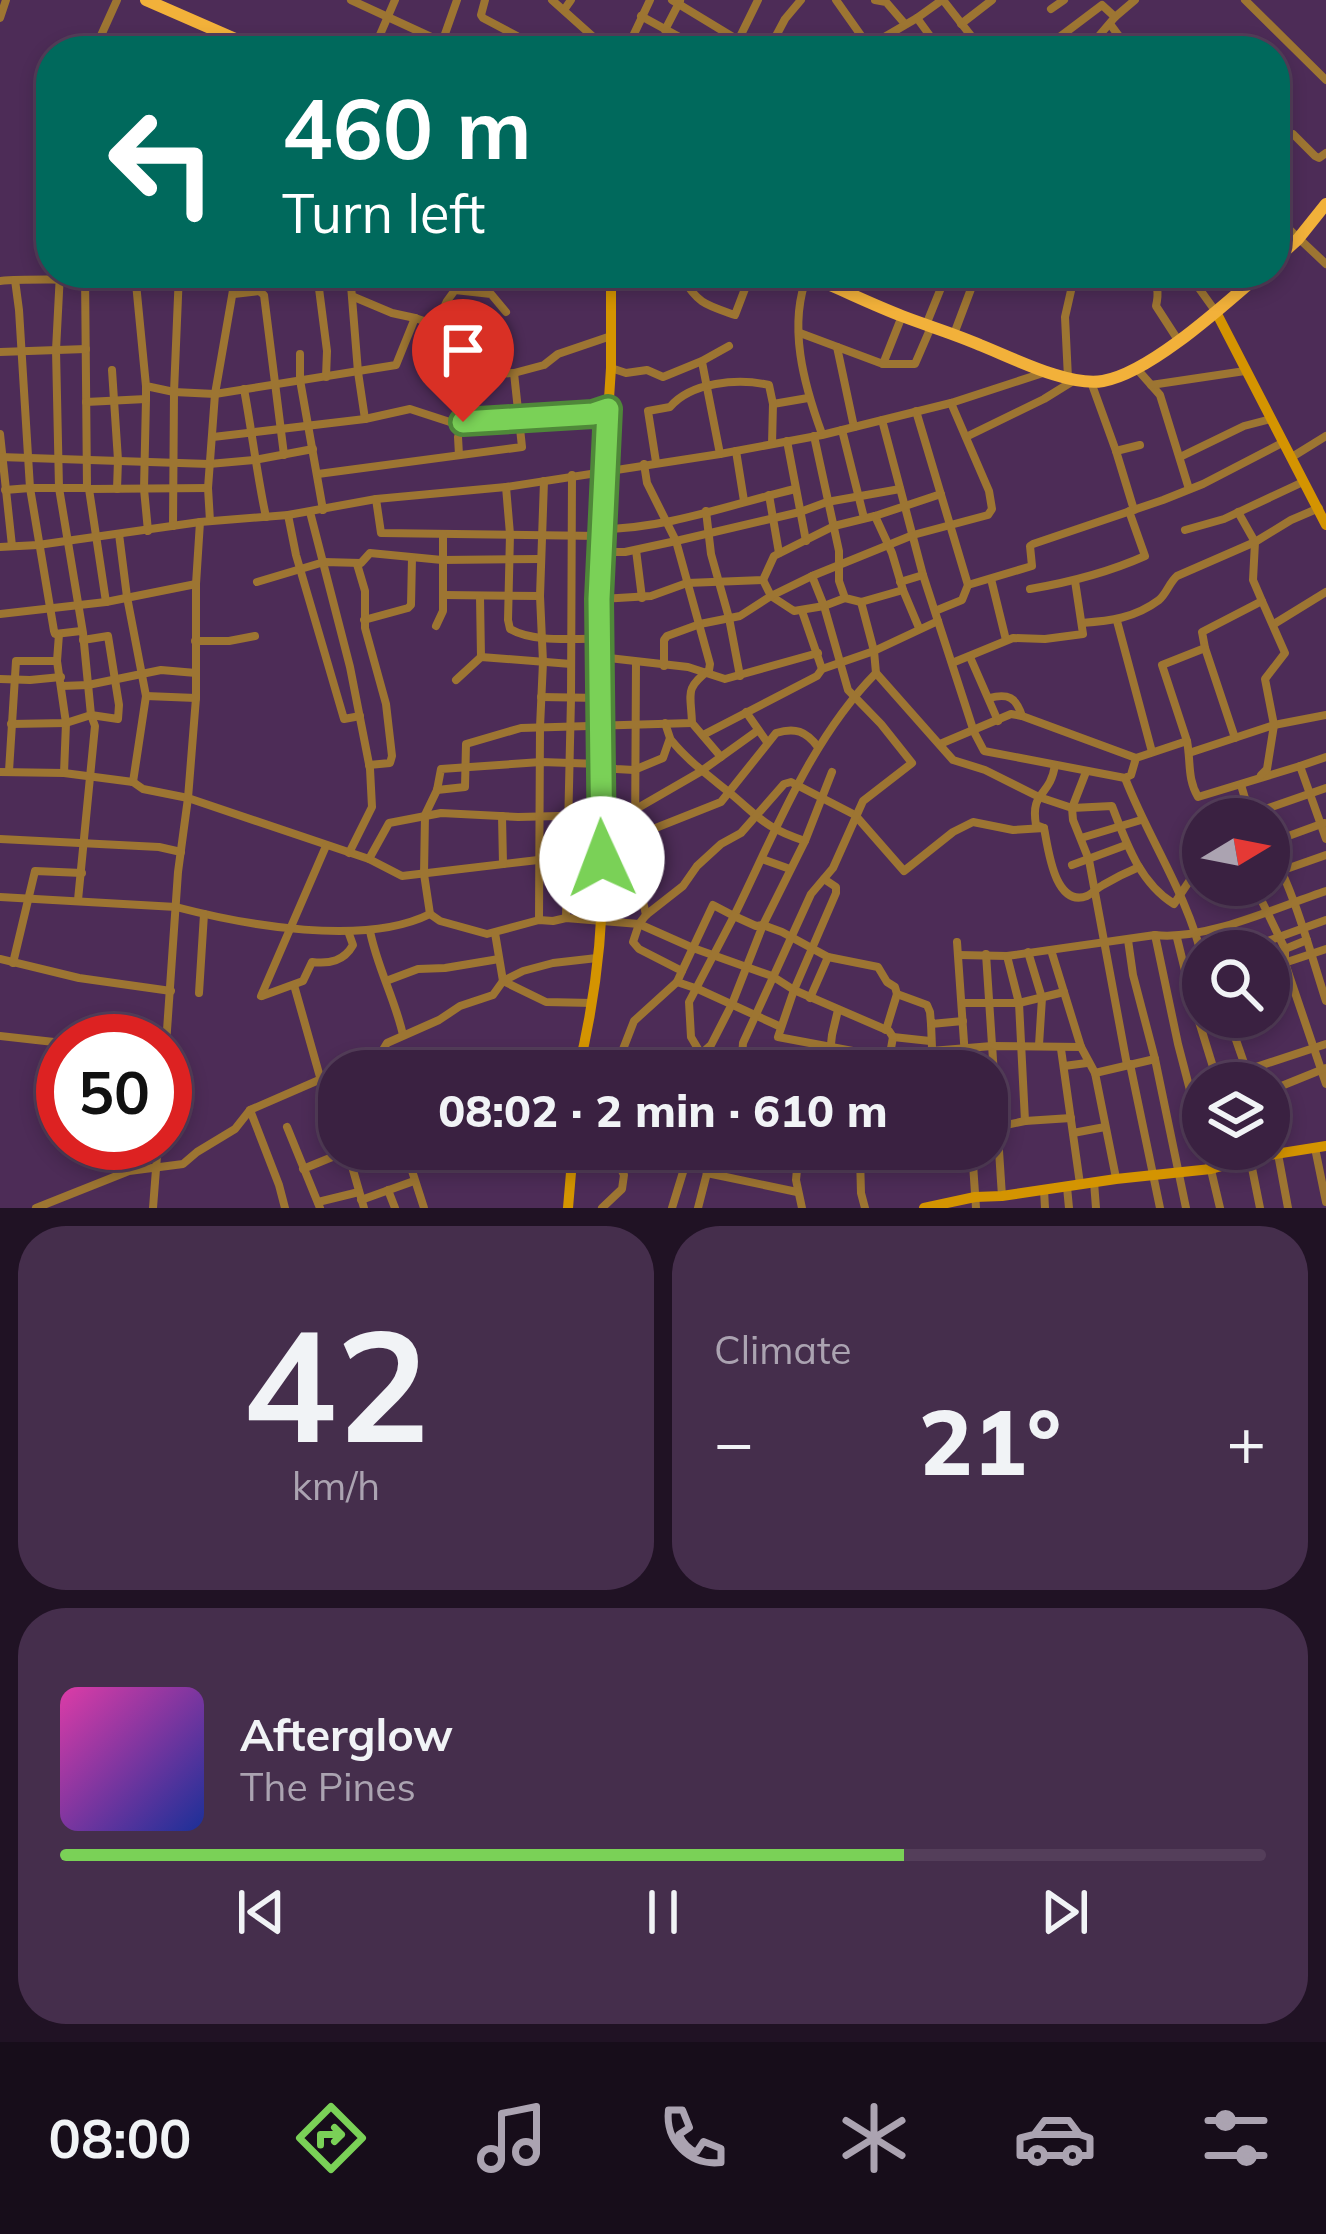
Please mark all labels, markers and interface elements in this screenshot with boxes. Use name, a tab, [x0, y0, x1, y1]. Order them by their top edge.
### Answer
text: 460 m	[282, 75, 532, 180]
icon: left	[84, 84, 240, 240]
text: Turn left	[282, 179, 485, 247]
pin	[412, 299, 514, 422]
icon: arrive	[430, 317, 496, 383]
position arrow	[539, 796, 665, 922]
north arrow	[1182, 798, 1290, 906]
map controls	[1182, 798, 1290, 1170]
button: search	[1182, 930, 1290, 1038]
speed limit sign: 50	[36, 1014, 192, 1170]
button: layers	[1182, 1062, 1290, 1170]
text: 08:02 · 2 min · 610 m	[438, 1082, 888, 1138]
text: 42	[242, 1285, 430, 1481]
text: Climate	[714, 1325, 852, 1374]
text: 21°	[919, 1385, 1061, 1498]
text: −	[714, 1400, 754, 1483]
text: +	[1226, 1400, 1266, 1483]
text: km/h	[292, 1461, 380, 1510]
text: Afterglow	[240, 1706, 453, 1762]
text: The Pines	[240, 1762, 416, 1811]
icon: previous	[228, 1879, 294, 1945]
icon: pause	[630, 1879, 696, 1945]
icon: next	[1032, 1879, 1098, 1945]
icon: directions	[289, 2096, 373, 2180]
icon: music	[470, 2096, 554, 2180]
icon: phone	[651, 2096, 735, 2180]
icon: climate	[832, 2096, 916, 2180]
icon: car	[1013, 2096, 1097, 2180]
icon: filters	[1194, 2096, 1278, 2180]
text: 08:00	[49, 2104, 192, 2172]

